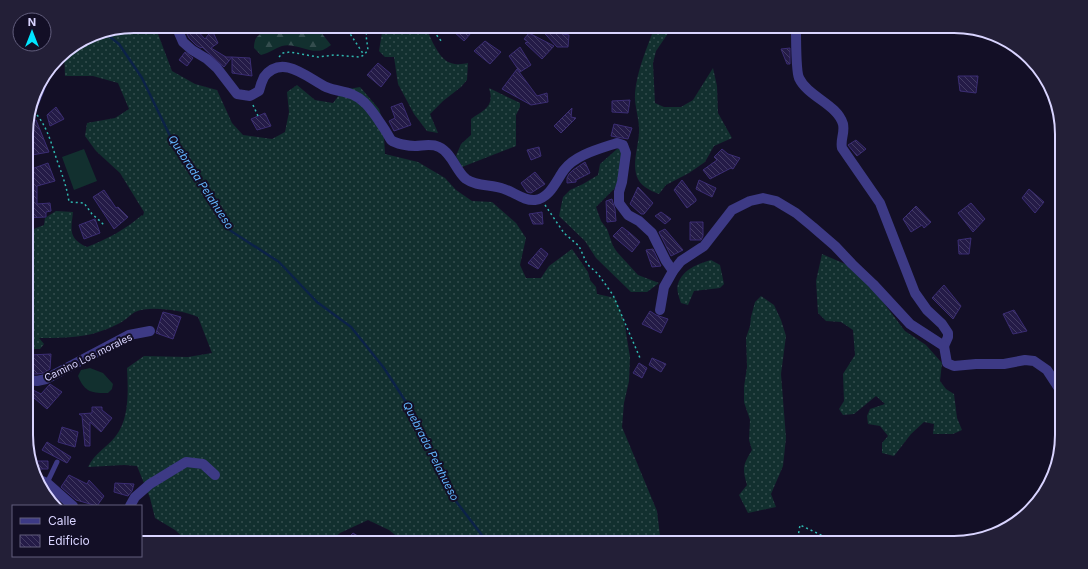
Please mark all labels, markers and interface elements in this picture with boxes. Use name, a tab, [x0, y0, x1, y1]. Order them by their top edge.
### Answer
north arrow	[12, 12, 52, 52]
text: N	[28, 15, 36, 29]
water label: Quebrada Pelahueso	[165, 132, 237, 232]
street label: Camino Los morales	[42, 331, 134, 383]
water label: Quebrada Pelahueso	[400, 399, 462, 503]
legend	[12, 505, 142, 557]
text: Calle	[48, 513, 76, 528]
text: Edificio	[48, 533, 90, 548]

